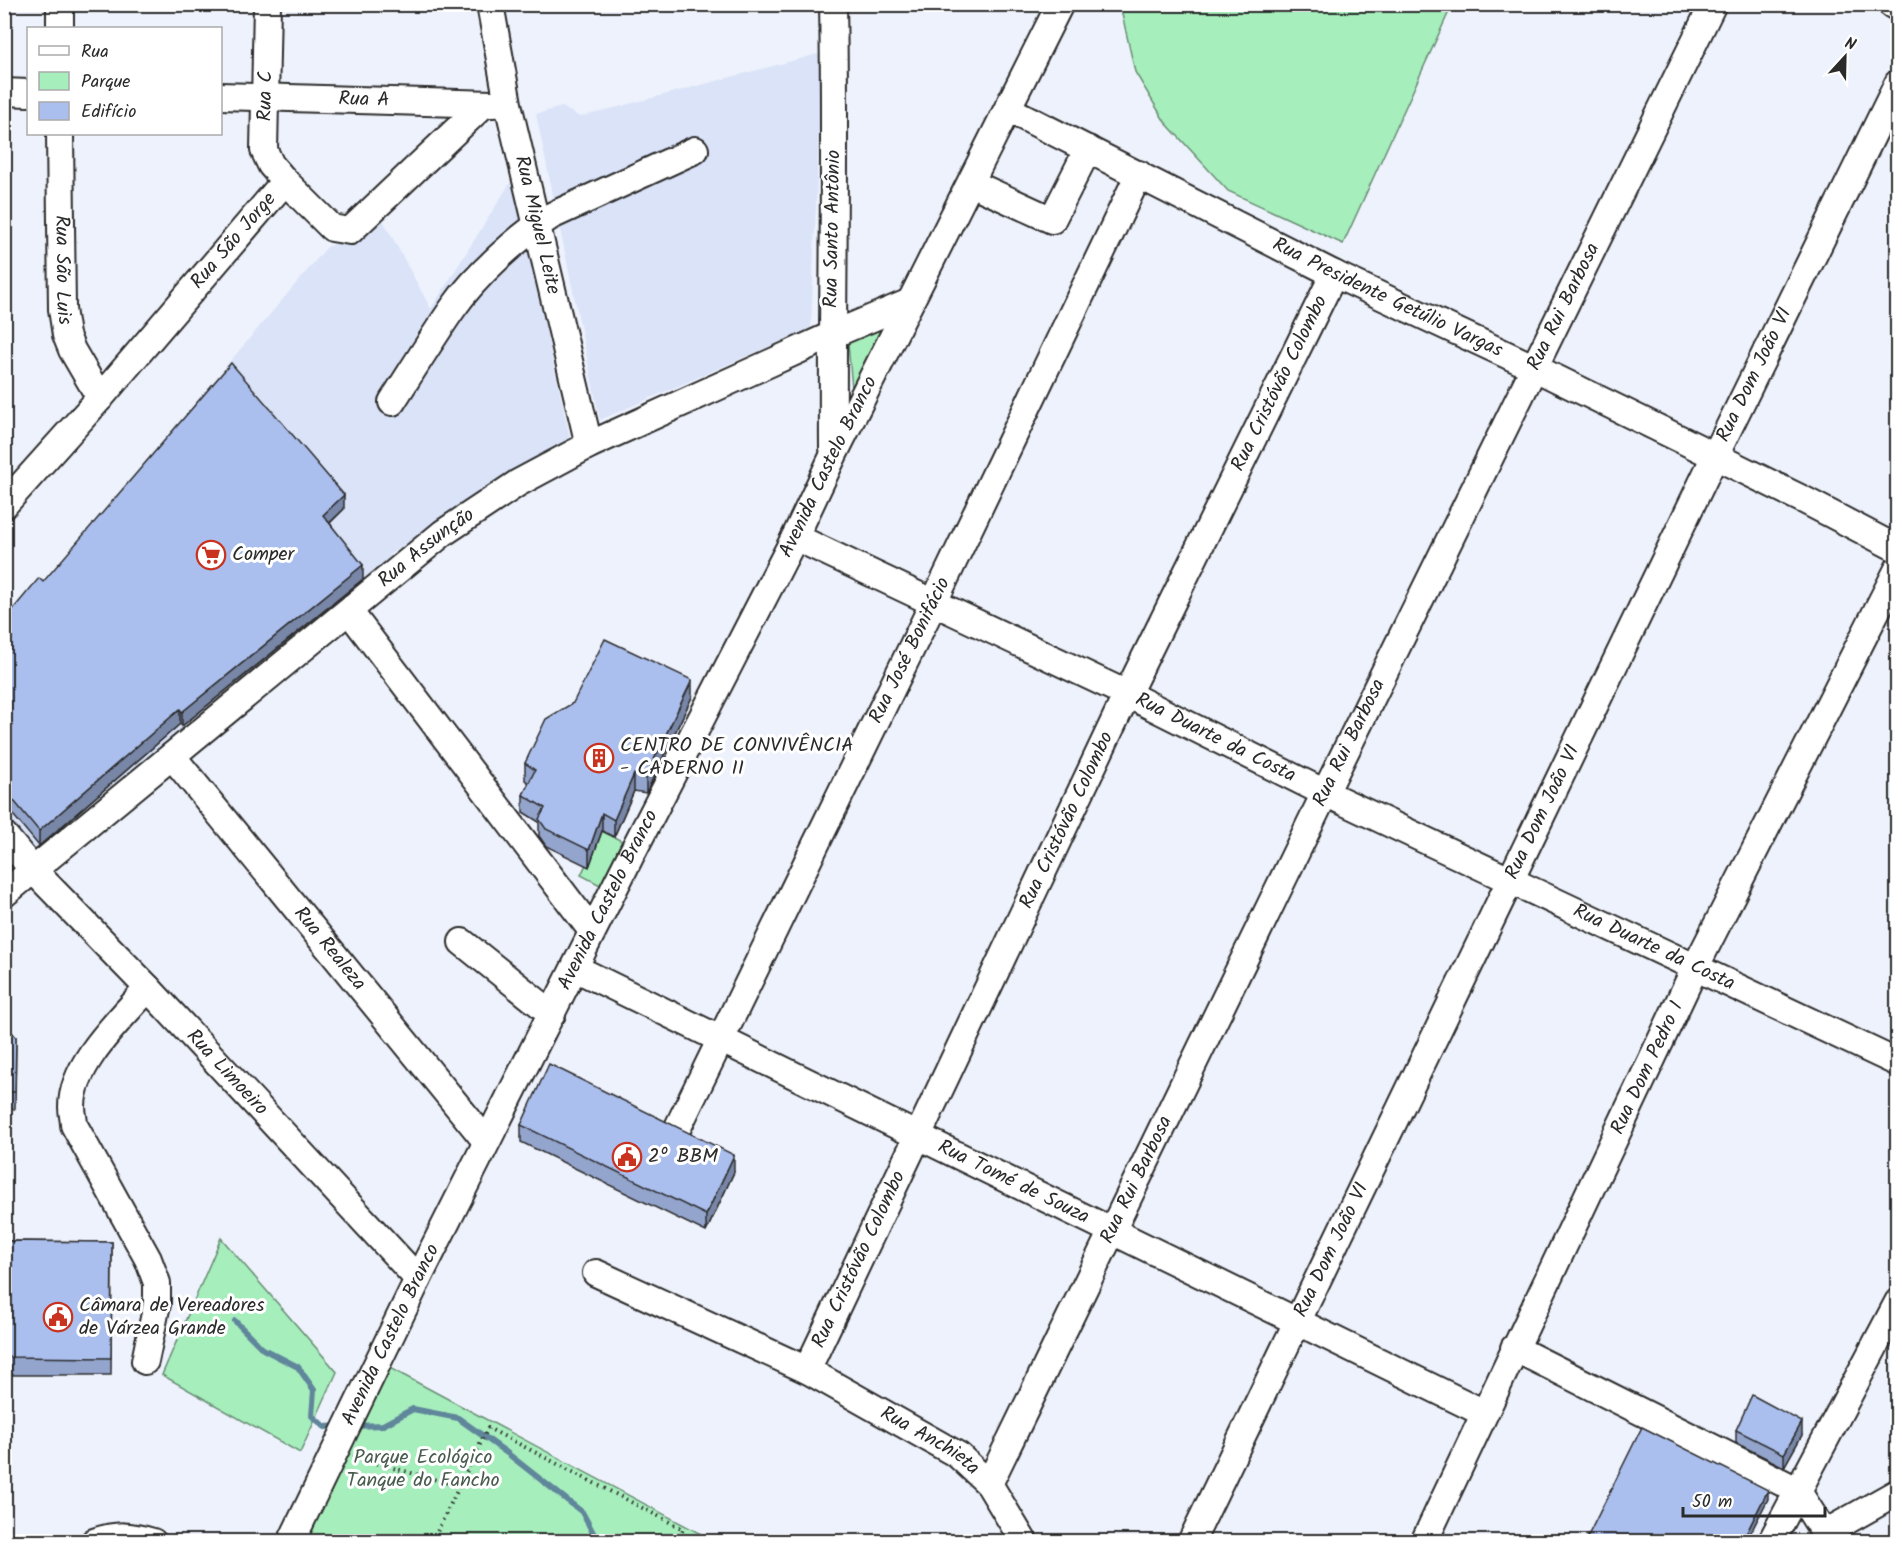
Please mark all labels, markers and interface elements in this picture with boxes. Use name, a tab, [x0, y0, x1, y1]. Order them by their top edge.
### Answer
legend	[27, 27, 222, 135]
north arrow	[1815, 27, 1875, 87]
text: N	[1841, 31, 1859, 58]
text: Rua	[81, 38, 109, 67]
text: Parque	[81, 68, 130, 97]
street label: Rua C	[250, 70, 282, 122]
street label: Rua A	[338, 83, 390, 117]
text: Edifício	[81, 98, 136, 127]
street label: Rua Santo Antônio	[816, 150, 850, 308]
street label: Rua Miguel Leite	[505, 152, 569, 298]
street label: Rua São Jorge	[183, 185, 285, 297]
street label: Rua São Luis	[45, 215, 80, 328]
street label: Rua Presidente Getúlio Vargas	[1266, 229, 1509, 367]
street label: Rua Rui Barbosa	[1519, 237, 1609, 376]
street label: Rua Cristóvão Colombo	[1223, 290, 1337, 477]
street label: Rua Dom João VI	[1708, 302, 1801, 448]
street label: Avenida Castelo Branco	[771, 371, 887, 564]
street label: Rua Assunção	[371, 500, 481, 596]
supermarket icon: Comper	[195, 539, 227, 571]
place label: Comper	[232, 539, 296, 571]
street label: Rua José Bonifácio	[861, 572, 960, 729]
street label: Rua Rui Barbosa	[1305, 674, 1395, 813]
street label: Rua Duarte da Costa	[1129, 684, 1301, 792]
street label: Rua Cristóvão Colombo	[1011, 726, 1123, 914]
place label: CENTRO DE CONVIVÊNCIA - CADERNO II	[620, 730, 853, 785]
street label: Rua Dom João VI	[1497, 740, 1589, 885]
building icon: CENTRO DE CONVIVÊNCIA - CADERNO II	[583, 742, 615, 774]
street label: Avenida Castelo Branco	[549, 804, 668, 996]
street label: Rua Duarte da Costa	[1567, 896, 1740, 1000]
street label: Rua Realeza	[285, 900, 374, 998]
street label: Rua Dom Pedro I	[1602, 996, 1693, 1140]
street label: Rua Limoeiro	[178, 1022, 275, 1124]
street label: Rua Rui Barbosa	[1092, 1110, 1182, 1250]
street label: Rua Tomé de Souza	[932, 1132, 1095, 1233]
public building icon: 2º BBM	[611, 1141, 643, 1173]
place label: 2º BBM	[648, 1141, 718, 1173]
street label: Rua Cristóvão Colombo	[803, 1166, 915, 1354]
street label: Rua Dom João VI	[1286, 1177, 1378, 1323]
street label: Avenida Castelo Branco	[333, 1239, 449, 1431]
place label: Câmara de Vereadores de Várzea Grande	[79, 1290, 265, 1345]
public building icon: Câmara de Vereadores de Várzea Grande	[42, 1301, 74, 1333]
street label: Rua Anchieta	[874, 1398, 987, 1483]
park label: Parque Ecológico Tanque do Fancho	[346, 1442, 500, 1497]
scale bar	[1683, 1480, 1826, 1518]
text: 50 m	[1692, 1488, 1732, 1517]

